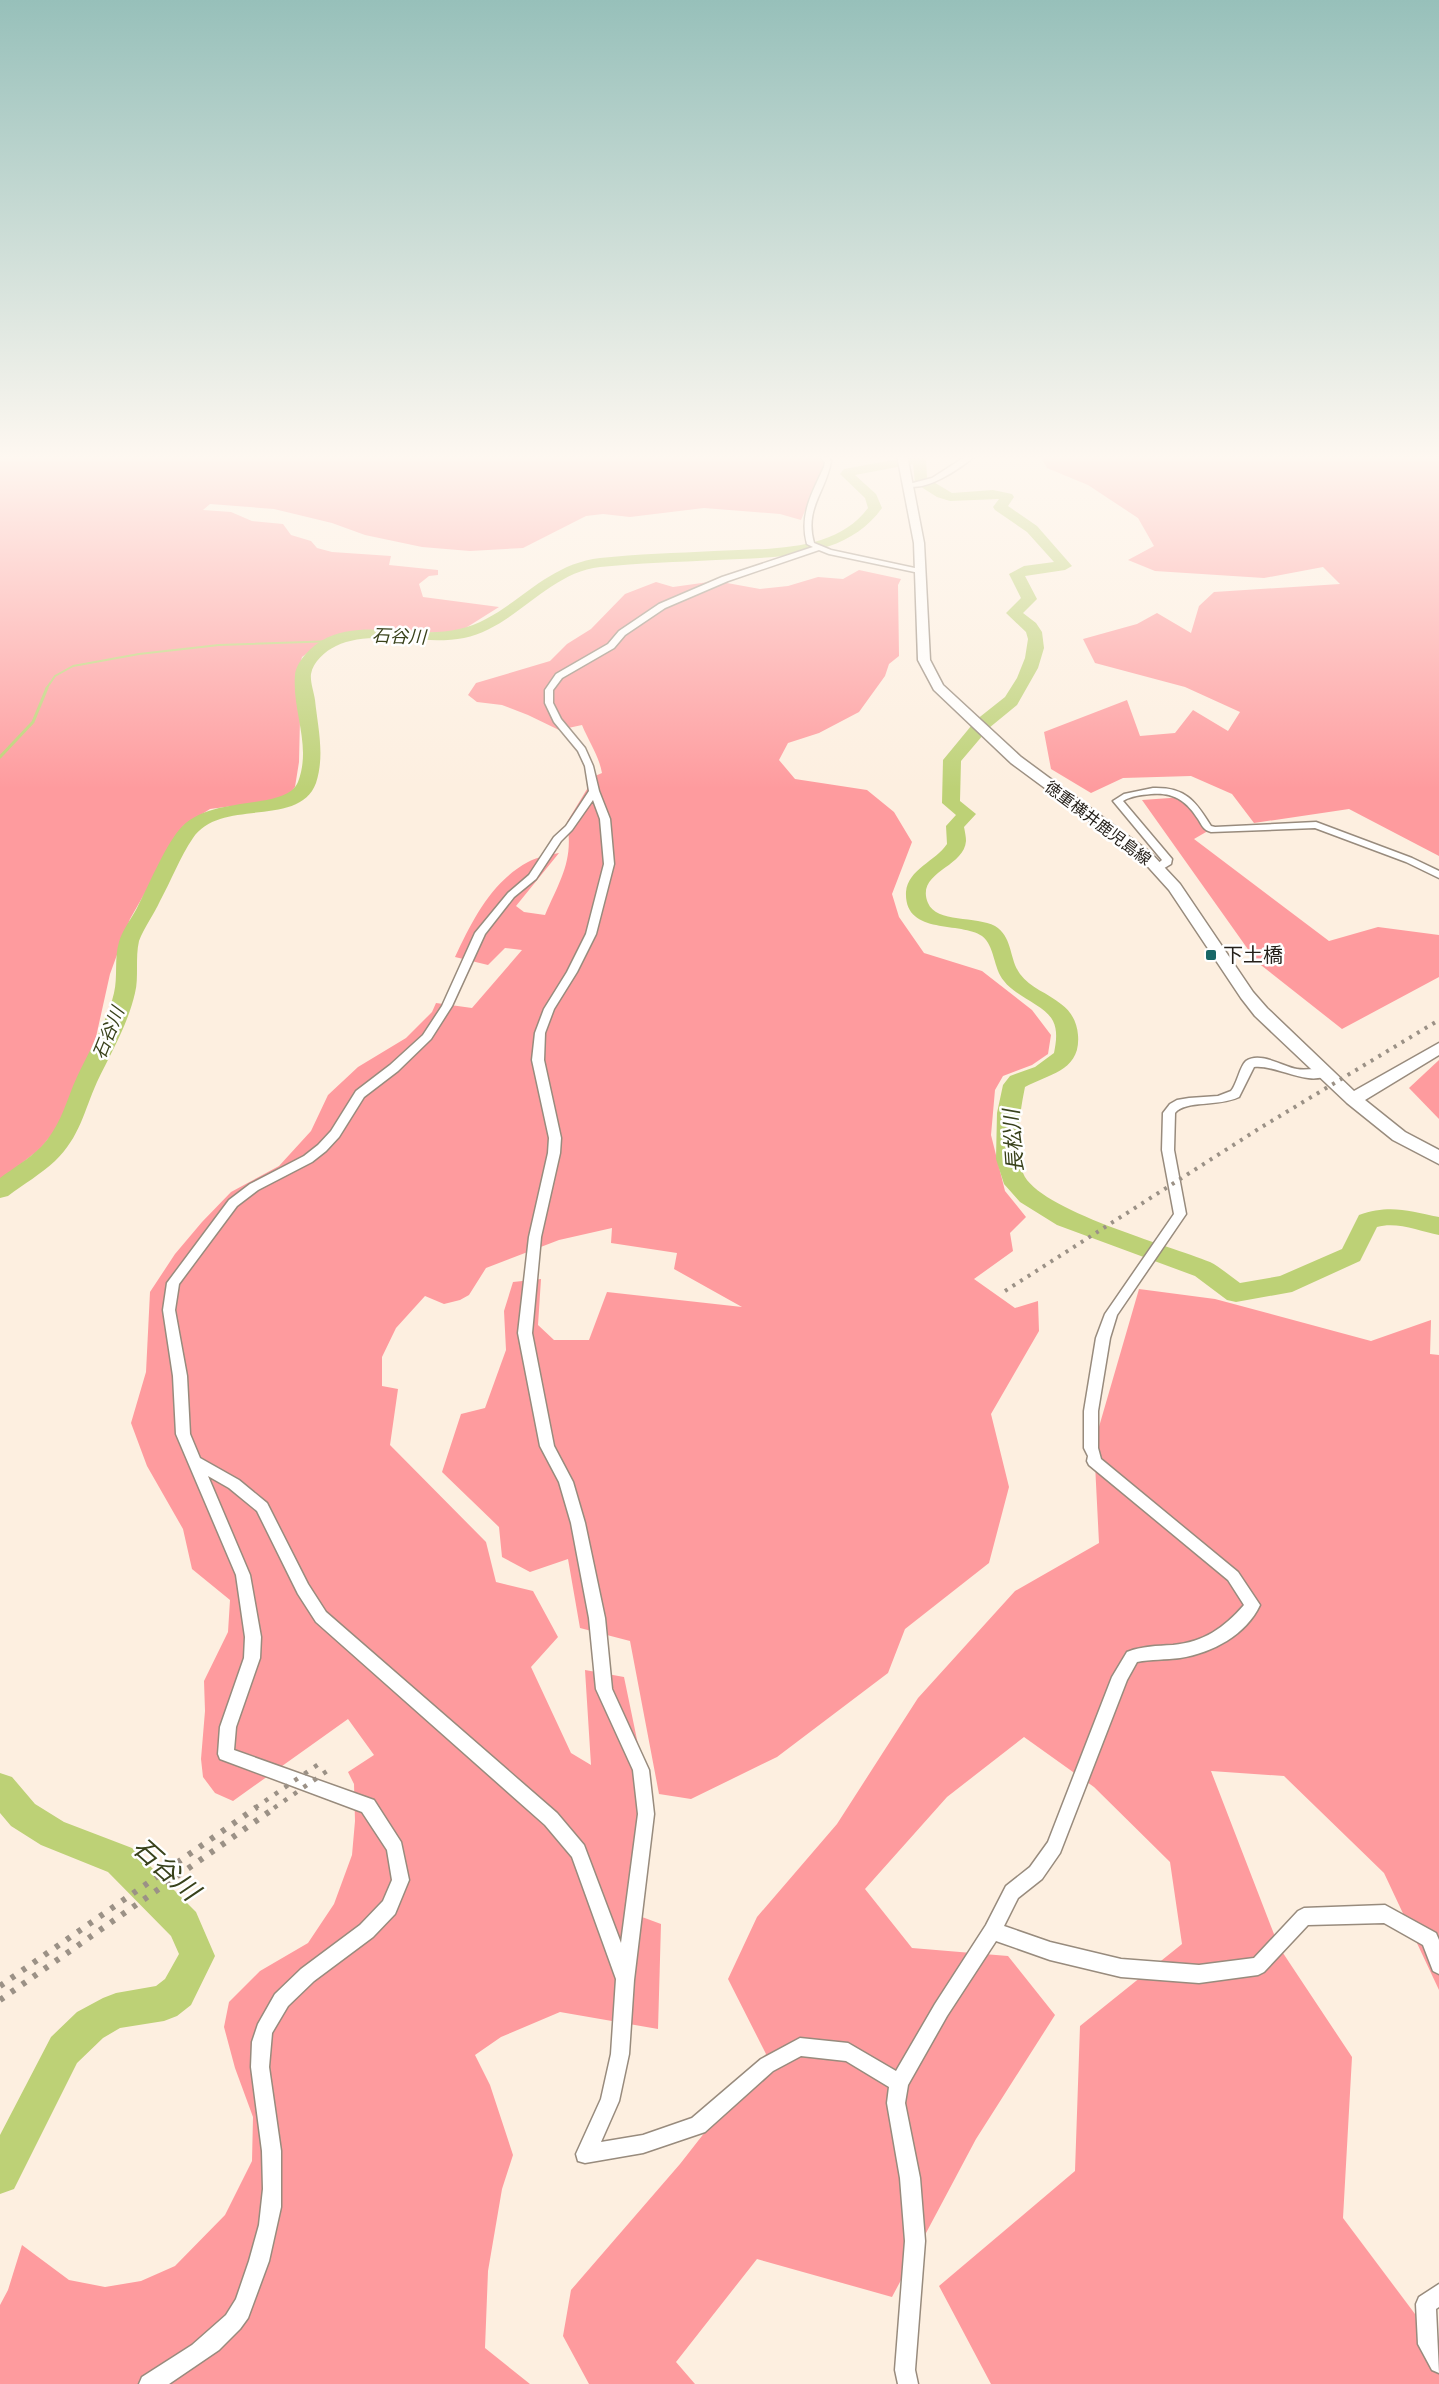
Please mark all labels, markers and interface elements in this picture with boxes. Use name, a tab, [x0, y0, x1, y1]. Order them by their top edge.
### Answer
water label: 石谷川	[372, 625, 428, 648]
street label: 徳重横井鹿児島線	[1041, 777, 1155, 869]
place label: 下土橋	[1223, 943, 1283, 967]
marker: 下土橋	[1204, 948, 1218, 962]
water label: 石谷川	[88, 1002, 129, 1062]
water label: 長松川	[998, 1107, 1028, 1173]
water label: 石谷川	[127, 1832, 207, 1908]

